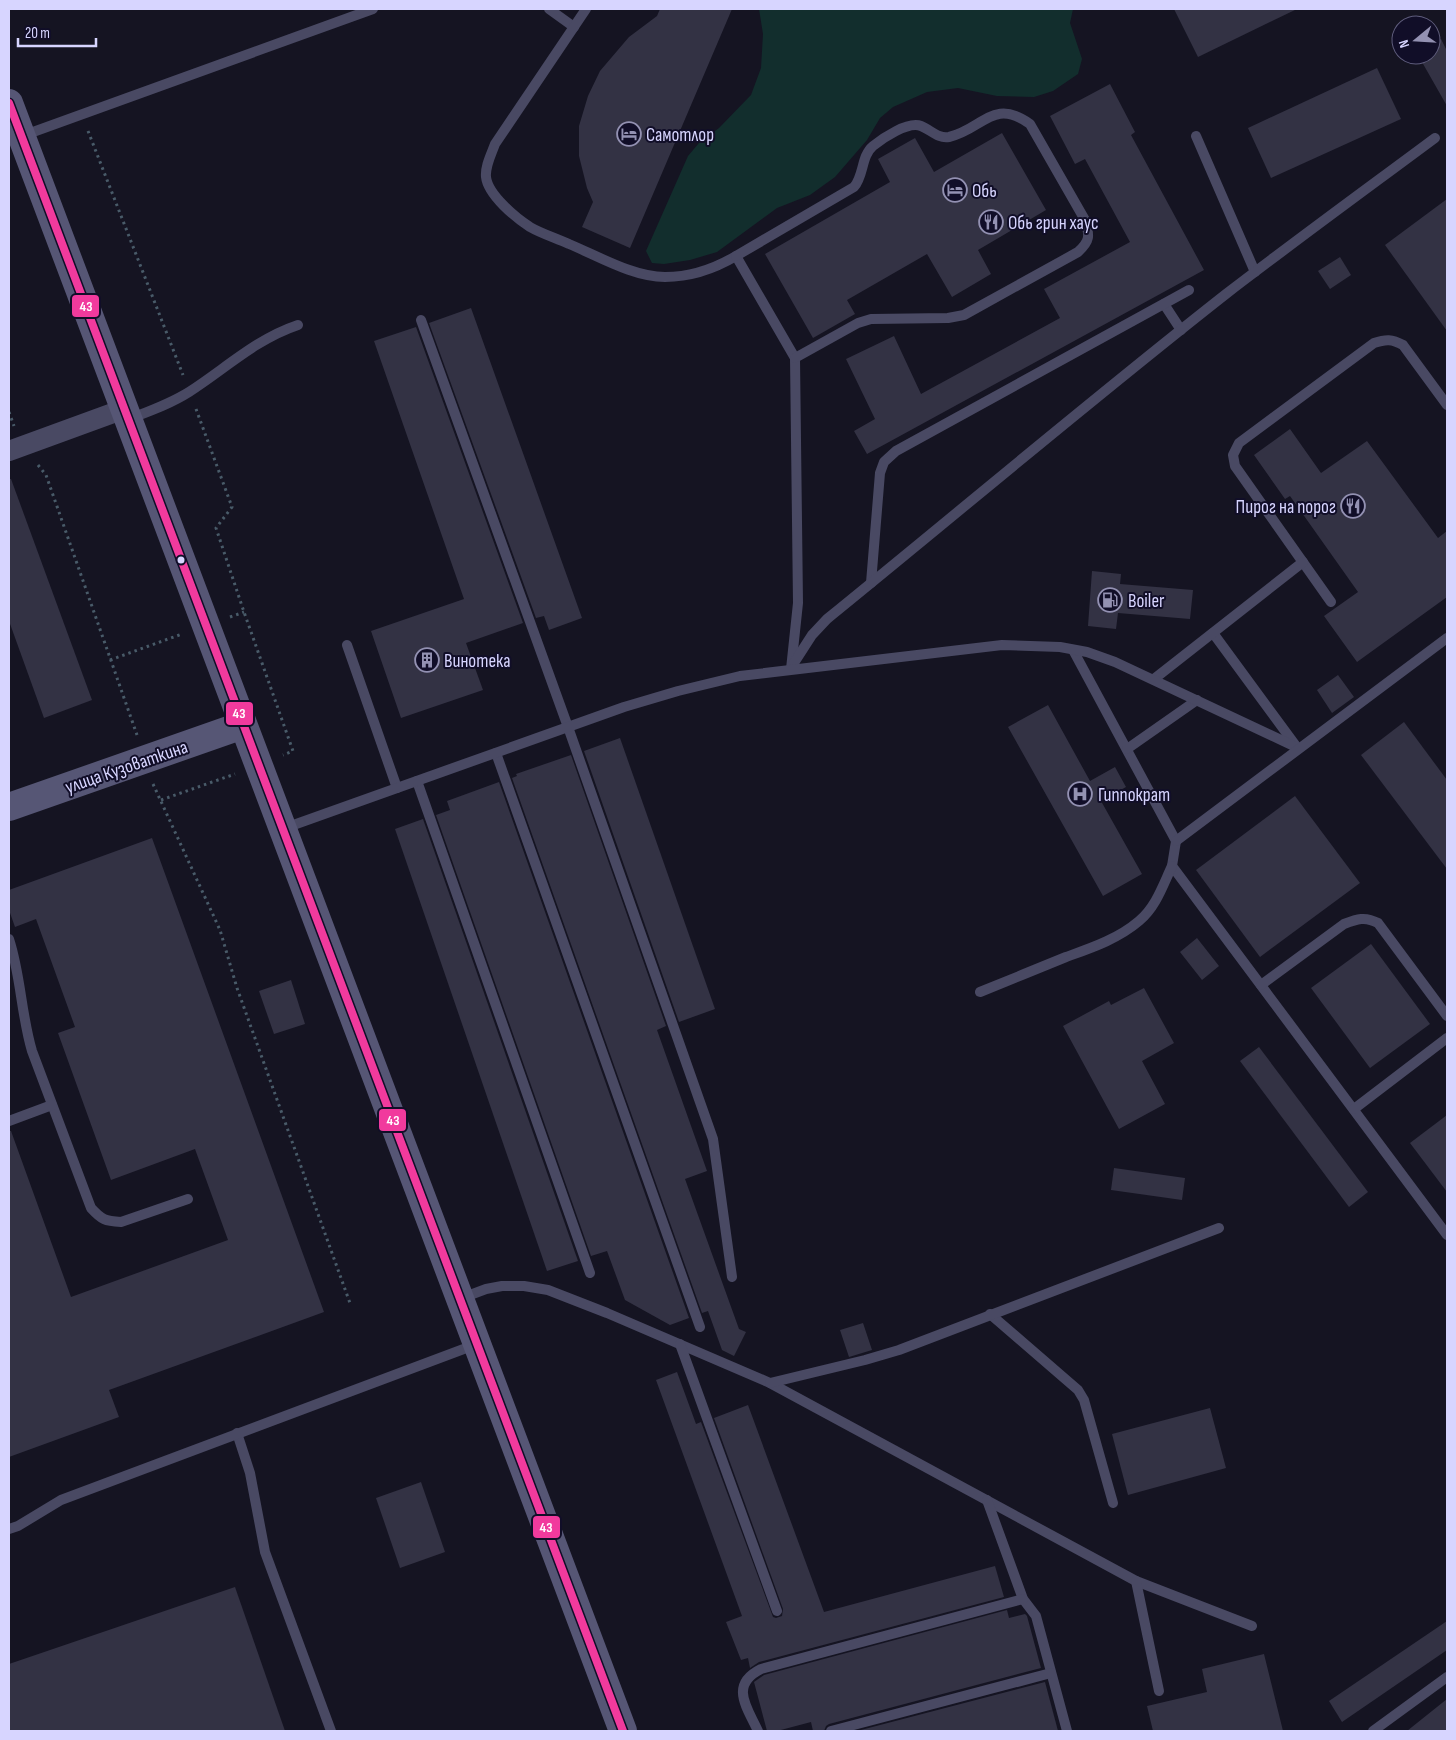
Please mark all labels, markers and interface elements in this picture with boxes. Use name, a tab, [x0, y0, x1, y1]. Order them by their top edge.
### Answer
scale bar	[18, 15, 95, 47]
north arrow	[1391, 15, 1441, 65]
text: 20 m	[25, 24, 50, 43]
text: N	[1395, 38, 1413, 50]
hotel icon: Самотлор	[616, 121, 642, 147]
place label: Самотлор	[646, 124, 714, 147]
hotel icon: Обь	[942, 177, 968, 203]
place label: Обь	[972, 180, 997, 203]
restaurant icon: Обь грин хаус	[978, 209, 1004, 235]
place label: Обь грин хаус	[1008, 212, 1099, 235]
line badge: 43	[71, 294, 100, 318]
text: 43	[80, 298, 92, 315]
restaurant icon: Пирог на порог	[1340, 493, 1366, 519]
place label: Пирог на порог	[1236, 496, 1336, 519]
unlabelled marker	[176, 555, 186, 565]
fuel station icon: Boiler	[1097, 587, 1123, 613]
place label: Boiler	[1128, 590, 1165, 613]
building icon: Винотека	[414, 647, 440, 673]
place label: Винотека	[444, 650, 510, 673]
line badge: 43	[225, 701, 254, 726]
text: 43	[233, 705, 245, 722]
street label: улица Кузоваткина	[62, 736, 191, 799]
hospital icon: Гиппократ	[1067, 781, 1093, 807]
place label: Гиппократ	[1098, 784, 1170, 807]
line badge: 43	[378, 1108, 407, 1132]
text: 43	[387, 1112, 399, 1129]
line badge: 43	[532, 1515, 561, 1539]
text: 43	[540, 1519, 552, 1536]

